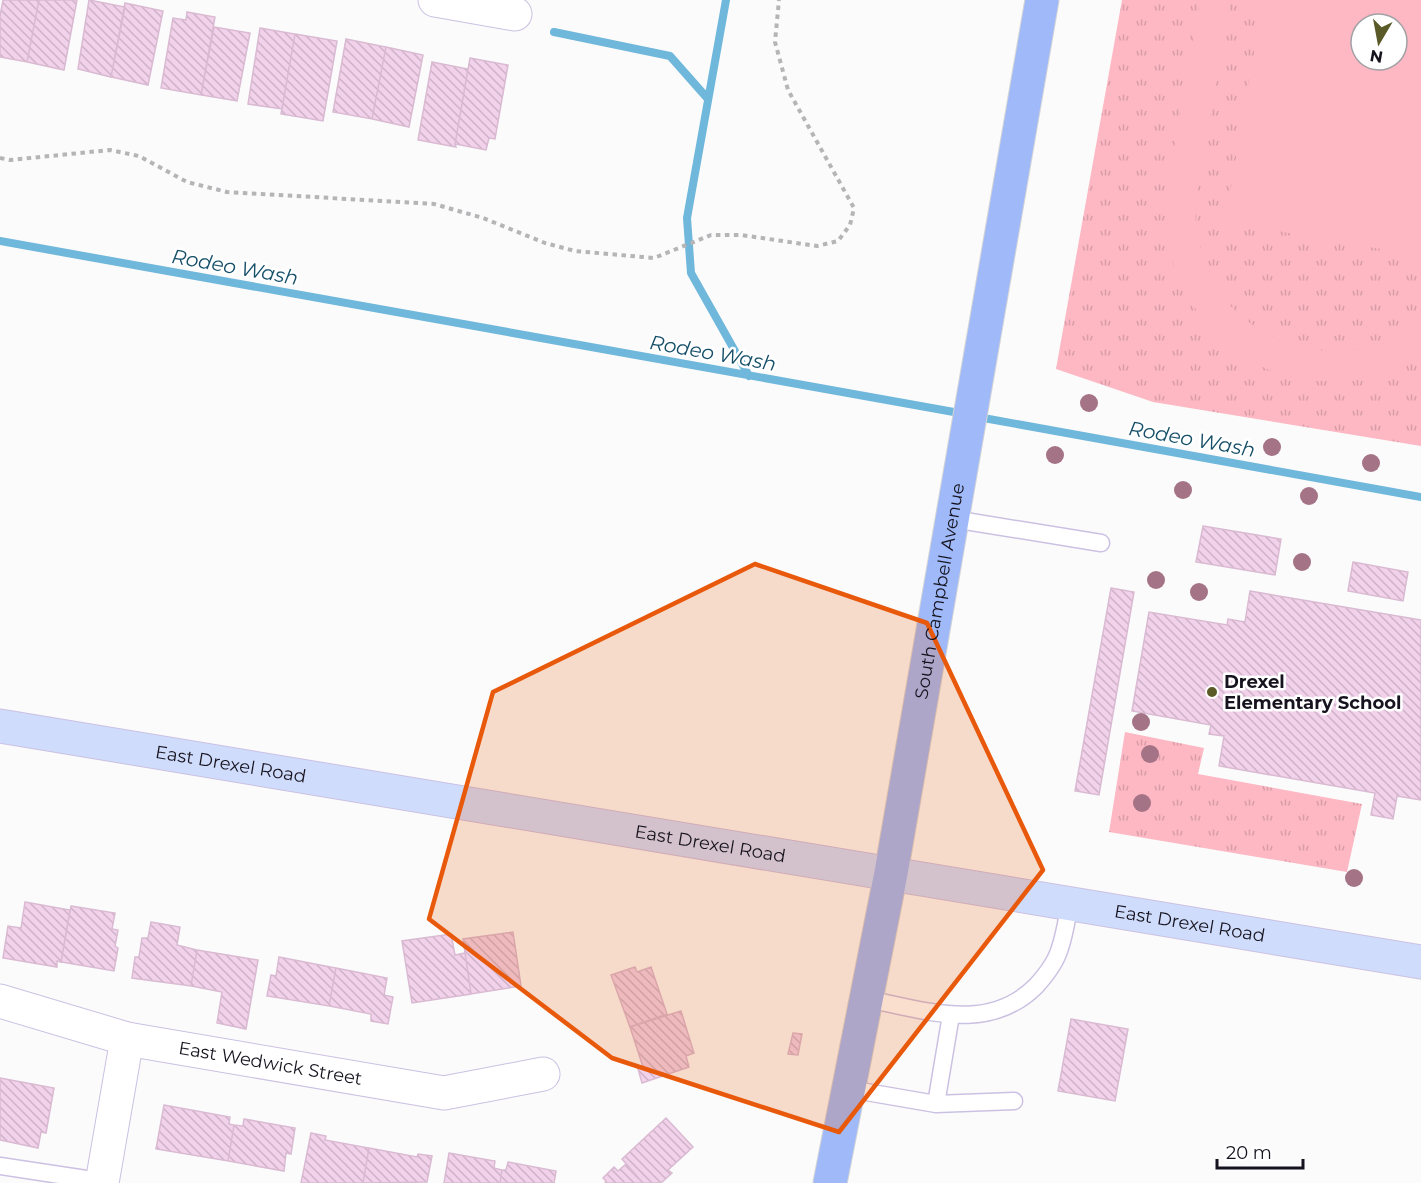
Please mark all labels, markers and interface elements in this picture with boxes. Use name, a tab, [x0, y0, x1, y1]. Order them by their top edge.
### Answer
north arrow	[1349, 12, 1409, 72]
text: N	[1368, 46, 1385, 67]
water label: Rodeo Wash	[170, 244, 300, 290]
water label: Rodeo Wash	[648, 330, 778, 376]
water label: Rodeo Wash	[1127, 416, 1257, 462]
street label: South Campbell Avenue	[910, 481, 969, 701]
place label: Drexel Elementary School	[1224, 671, 1401, 714]
marker: Drexel Elementary School	[1205, 685, 1219, 699]
street label: East Drexel Road	[154, 741, 308, 788]
street label: East Drexel Road	[633, 821, 787, 867]
street label: East Drexel Road	[1113, 900, 1267, 947]
street label: East Wedwick Street	[177, 1037, 364, 1090]
scale bar	[1217, 1132, 1302, 1170]
text: 20 m	[1226, 1142, 1272, 1164]

